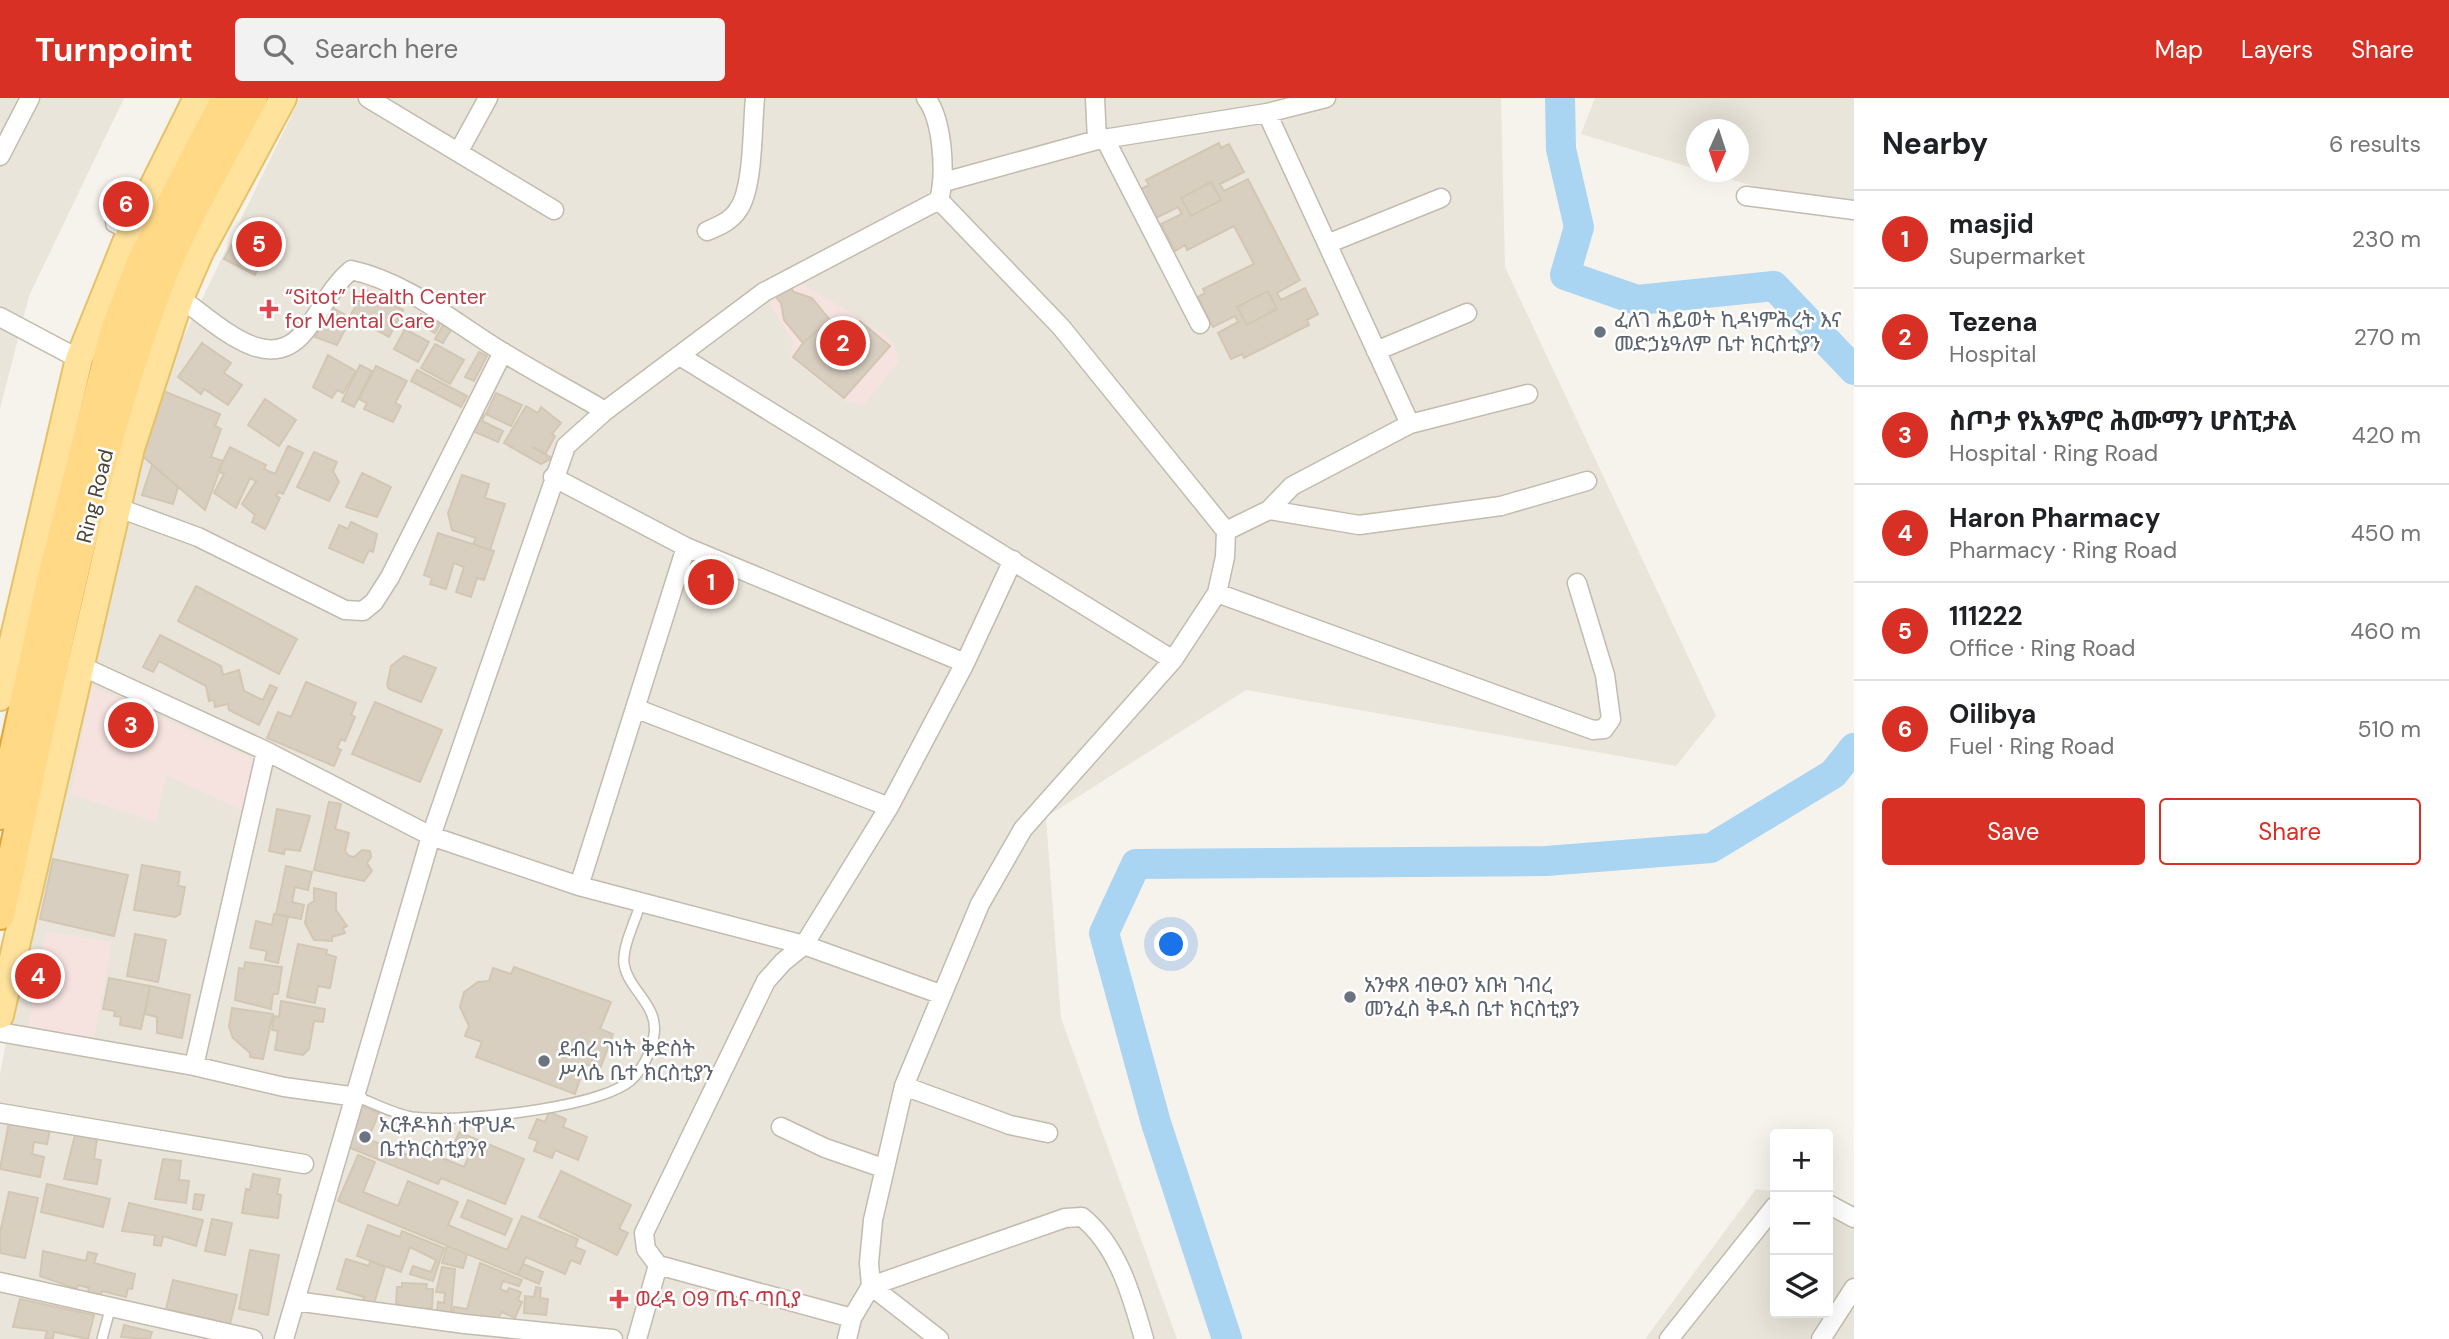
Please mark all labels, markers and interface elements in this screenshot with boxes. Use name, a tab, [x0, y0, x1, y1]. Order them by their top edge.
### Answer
search box	[235, 18, 725, 81]
text: Turnpoint	[35, 28, 193, 71]
icon: search	[259, 30, 297, 68]
text: Search here	[315, 32, 458, 66]
text: Map	[2155, 34, 2203, 65]
text: Layers	[2241, 34, 2313, 65]
text: Share	[2351, 34, 2414, 65]
north arrow	[1686, 119, 1749, 182]
text: Nearby	[1882, 124, 1988, 163]
text: 6 results	[2329, 129, 2421, 159]
pin: 6	[103, 178, 149, 230]
text: masjid	[1949, 207, 2034, 241]
pin: 5	[236, 218, 282, 270]
text: 1	[1901, 224, 1909, 254]
text: 230 m	[2352, 224, 2421, 254]
text: Supermarket	[1949, 241, 2085, 271]
place label: “Sitot” Health Center for Mental Care	[285, 283, 487, 335]
marker: “Sitot” Health Center for Mental Care	[259, 299, 279, 319]
text: Tezena	[1949, 305, 2038, 339]
place label: ፈለገ ሕይወት ኪዳነምሕረት እና መድኃኔዓለም ቤተ ክርስቲያን	[1614, 306, 1842, 358]
pin: 2	[820, 317, 866, 369]
text: 2	[1898, 322, 1912, 352]
text: 270 m	[2354, 322, 2421, 352]
marker: ፈለገ ሕይወት ኪዳነምሕረት እና መድኃኔዓለም ቤተ ክርስቲያን	[1592, 324, 1608, 340]
text: Hospital	[1949, 339, 2036, 369]
text: ስጦታ የአእምሮ ሕሙማን ሆስፒታል	[1949, 404, 2297, 438]
text: 3	[1898, 420, 1912, 450]
text: 420 m	[2352, 420, 2421, 450]
text: Hospital · Ring Road	[1949, 438, 2158, 468]
street label: Ring Road	[70, 446, 120, 546]
text: Haron Pharmacy	[1949, 501, 2160, 535]
text: 4	[1898, 518, 1912, 548]
text: 450 m	[2351, 518, 2421, 548]
text: Pharmacy · Ring Road	[1949, 535, 2177, 565]
pin: 1	[688, 556, 734, 608]
text: 111222	[1949, 599, 2022, 633]
text: 5	[1898, 616, 1912, 646]
text: 460 m	[2350, 616, 2421, 646]
text: Office · Ring Road	[1949, 633, 2135, 663]
text: Oilibya	[1949, 697, 2036, 731]
pin: 3	[108, 699, 154, 751]
text: 6	[1898, 714, 1912, 744]
text: 510 m	[2357, 714, 2421, 744]
text: Fuel · Ring Road	[1949, 731, 2114, 761]
button: Save	[1882, 798, 2145, 865]
button: Share	[2159, 798, 2421, 865]
your location	[1154, 927, 1188, 961]
pin: 4	[15, 950, 61, 1002]
place label: አንቀጸ ብፁዐን አቡነ ገብረ መንፈስ ቅዱስ ቤተ ክርስቲያን	[1364, 971, 1580, 1023]
marker: አንቀጸ ብፁዐን አቡነ ገብረ መንፈስ ቅዱስ ቤተ ክርስቲያን	[1342, 989, 1358, 1005]
place label: ደብረ ገነት ቅድስት ሥላሴ ቤተ ክርስቲያን	[558, 1035, 714, 1087]
marker: ደብረ ገነት ቅድስት ሥላሴ ቤተ ክርስቲያን	[536, 1053, 552, 1069]
place label: ኦርቶዶክስ ተዋህዶ ቤተክርስቲያንየ	[379, 1111, 516, 1163]
marker: ኦርቶዶክስ ተዋህዶ ቤተክርስቲያንየ	[357, 1129, 373, 1145]
map controls	[1770, 1129, 1833, 1318]
button: +	[1770, 1129, 1833, 1192]
button: −	[1770, 1192, 1833, 1255]
button: layers	[1770, 1255, 1833, 1318]
place label: ወረዳ 09 ጤና ጣቢያ	[635, 1285, 801, 1313]
marker: ወረዳ 09 ጤና ጣቢያ	[609, 1289, 629, 1309]

